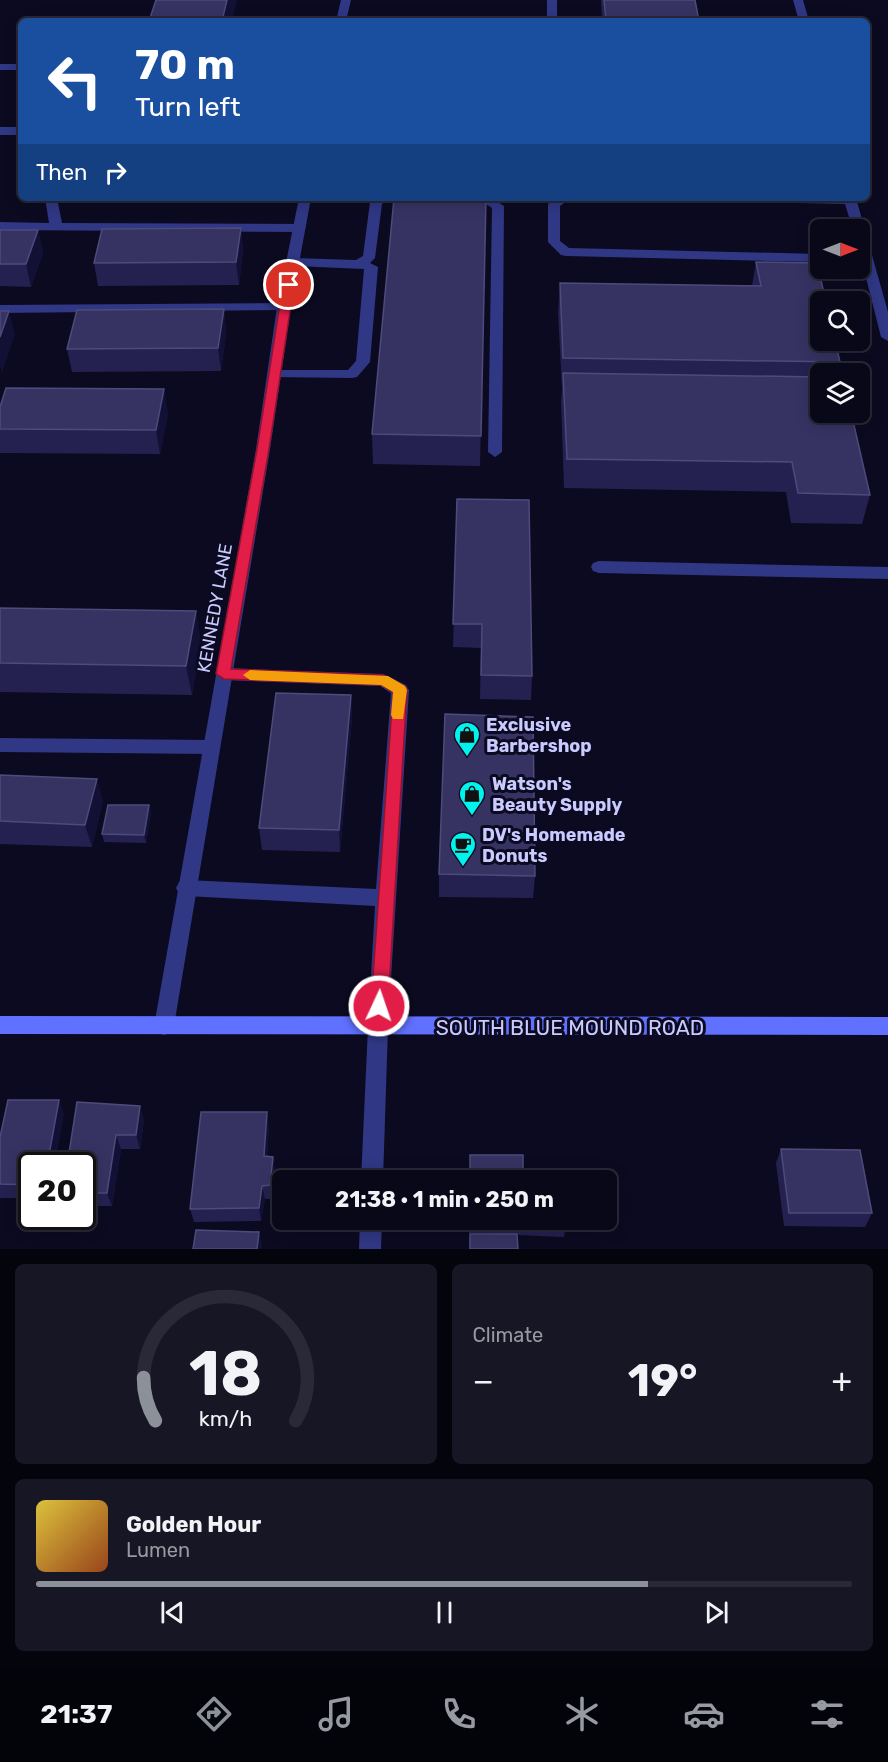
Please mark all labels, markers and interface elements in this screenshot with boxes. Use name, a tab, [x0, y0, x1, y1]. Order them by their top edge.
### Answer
text: 70 m	[135, 40, 235, 90]
icon: left	[36, 42, 114, 120]
text: Turn left	[135, 91, 240, 123]
icon: right	[99, 156, 132, 189]
text: Then	[36, 159, 87, 186]
north arrow	[810, 219, 870, 279]
map controls	[810, 219, 870, 423]
pin	[263, 259, 314, 310]
icon: arrive	[272, 268, 305, 301]
button: search	[810, 291, 870, 351]
button: layers	[810, 363, 870, 423]
street label: KENNEDY LANE	[193, 542, 237, 674]
place label: Exclusive Barbershop	[486, 714, 592, 757]
shop icon: Exclusive Barbershop	[452, 720, 482, 758]
place label: Watson's Beauty Supply	[492, 773, 622, 816]
shop icon: Watson's Beauty Supply	[457, 779, 487, 817]
place label: DV's Homemade Donuts	[482, 824, 626, 867]
cafe icon: DV's Homemade Donuts	[448, 830, 478, 868]
position arrow	[347, 974, 411, 1038]
street label: SOUTH BLUE MOUND ROAD	[436, 1015, 704, 1040]
speed limit sign: 20	[18, 1152, 96, 1230]
text: 21:38 · 1 min · 250 m	[335, 1186, 554, 1213]
text: Climate	[473, 1323, 543, 1347]
text: 18	[189, 1337, 262, 1411]
text: 19°	[628, 1354, 698, 1407]
text: −	[473, 1361, 494, 1400]
text: +	[831, 1361, 852, 1400]
text: km/h	[199, 1406, 253, 1431]
text: Golden Hour	[126, 1511, 261, 1538]
text: Lumen	[126, 1538, 190, 1562]
icon: previous	[156, 1596, 189, 1629]
icon: pause	[428, 1596, 461, 1629]
icon: next	[700, 1596, 733, 1629]
icon: directions	[193, 1693, 235, 1735]
icon: music	[315, 1693, 357, 1735]
icon: phone	[438, 1693, 480, 1735]
icon: climate	[561, 1693, 603, 1735]
icon: car	[683, 1693, 725, 1735]
icon: filters	[806, 1693, 848, 1735]
text: 21:37	[40, 1698, 112, 1730]

